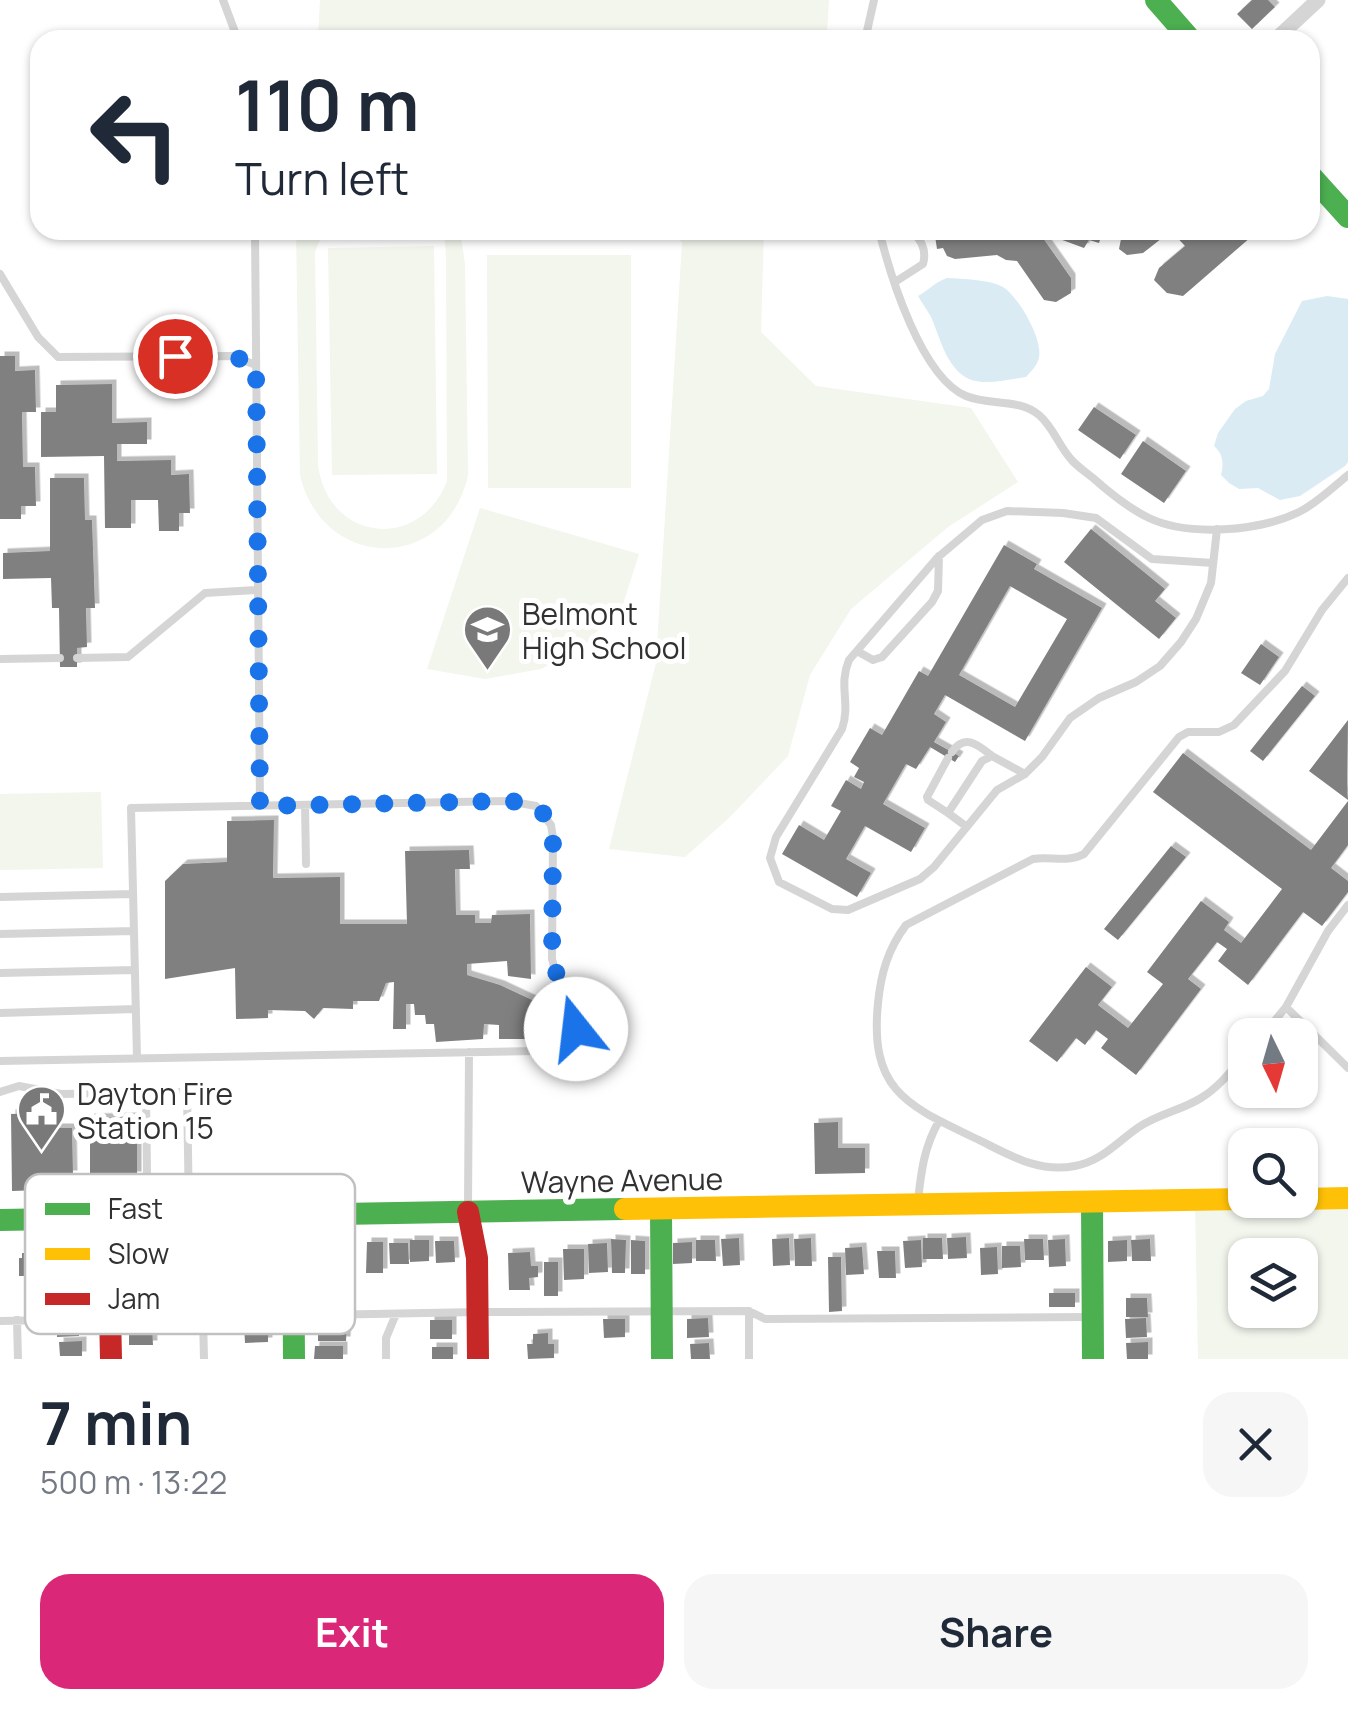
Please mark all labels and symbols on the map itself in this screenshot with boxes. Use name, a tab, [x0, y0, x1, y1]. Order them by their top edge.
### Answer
pin	[133, 314, 218, 399]
place label: Belmont High School	[522, 593, 687, 668]
school or university icon: Belmont High School	[461, 604, 513, 672]
position arrow	[524, 977, 628, 1081]
north arrow	[1228, 1018, 1318, 1108]
place label: Dayton Fire Station 15	[77, 1073, 233, 1148]
public building icon: Dayton Fire Station 15	[16, 1084, 68, 1152]
street label: Wayne Avenue	[521, 1158, 723, 1202]
legend	[25, 1174, 355, 1334]
text: Fast	[108, 1189, 163, 1227]
text: Slow	[108, 1234, 169, 1272]
text: Jam	[108, 1279, 160, 1317]

